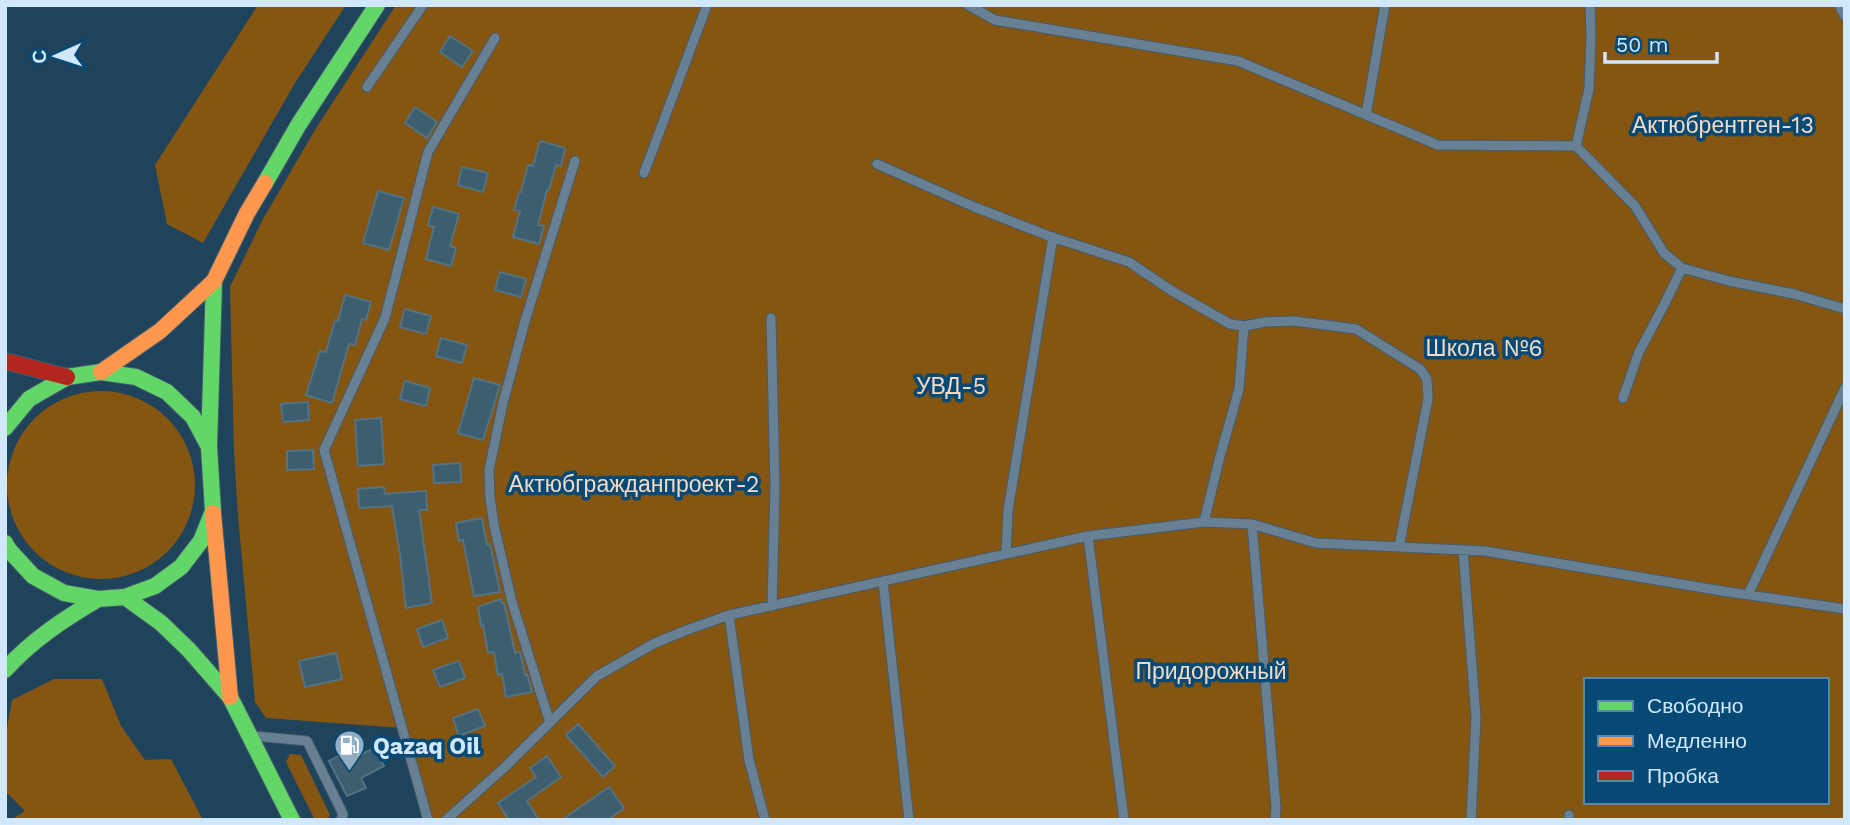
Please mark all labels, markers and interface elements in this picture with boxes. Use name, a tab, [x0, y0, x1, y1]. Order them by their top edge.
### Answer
north arrow	[21, 21, 91, 91]
scale bar	[1605, 21, 1717, 65]
text: 50 m	[1616, 32, 1668, 57]
text: С	[28, 49, 51, 64]
park label: Актюбрентген-13	[1632, 112, 1814, 139]
park label: Школа №6	[1426, 335, 1542, 362]
park label: УВД-5	[916, 373, 986, 400]
park label: Актюбгражданпроект-2	[509, 471, 759, 498]
park label: Придорожный	[1135, 658, 1287, 685]
legend	[1584, 678, 1829, 804]
text: Свободно	[1647, 693, 1744, 718]
text: Медленно	[1647, 728, 1747, 753]
fuel station icon: Qazaq Oil	[333, 729, 367, 773]
place label: Qazaq Oil	[373, 733, 481, 760]
text: Пробка	[1647, 763, 1719, 788]

